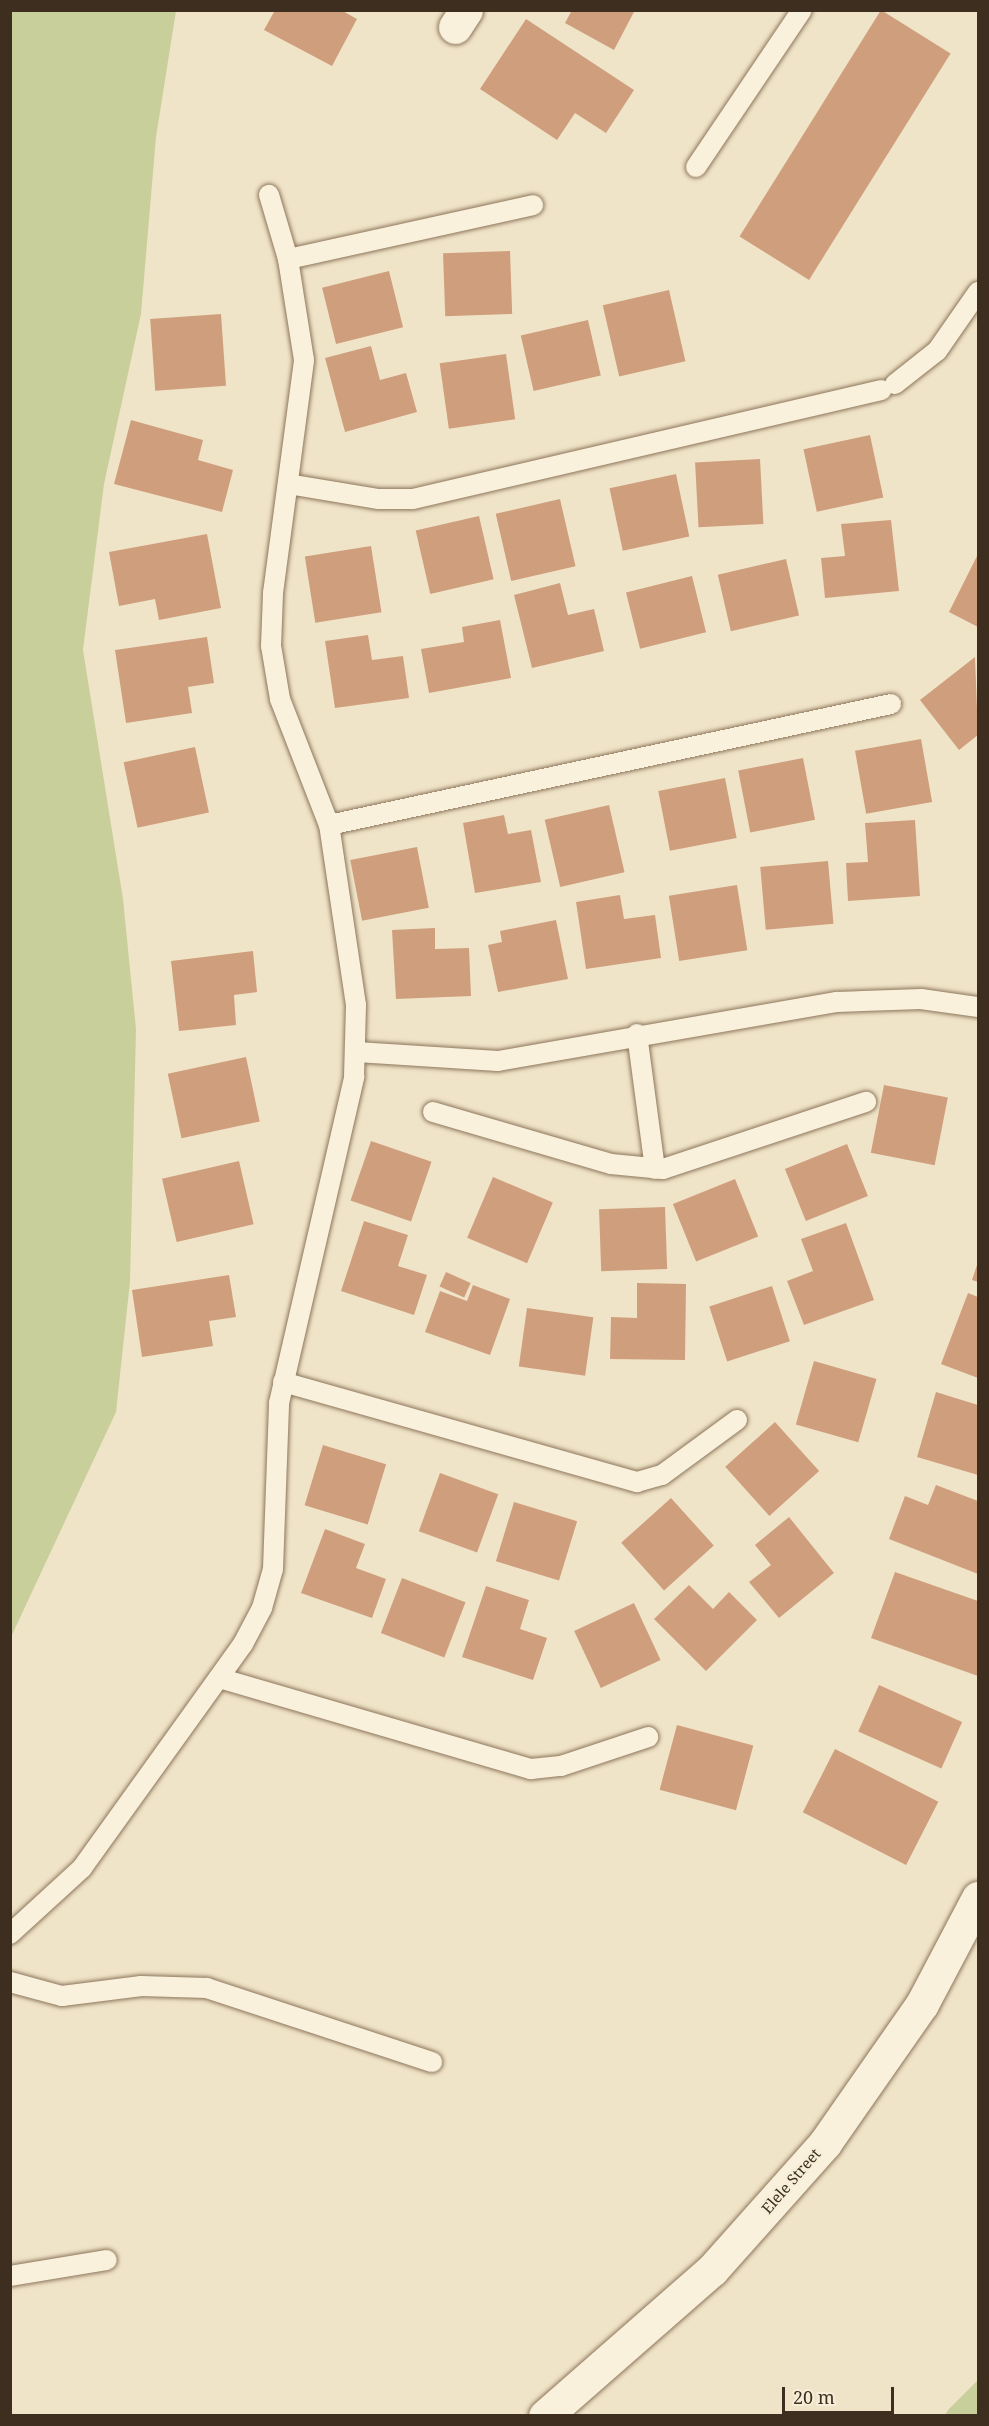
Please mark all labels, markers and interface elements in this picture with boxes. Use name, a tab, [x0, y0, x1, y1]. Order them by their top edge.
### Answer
street label: Elele Street	[758, 2145, 824, 2217]
scale bar	[785, 2375, 898, 2413]
text: 20 m	[793, 2385, 835, 2409]

